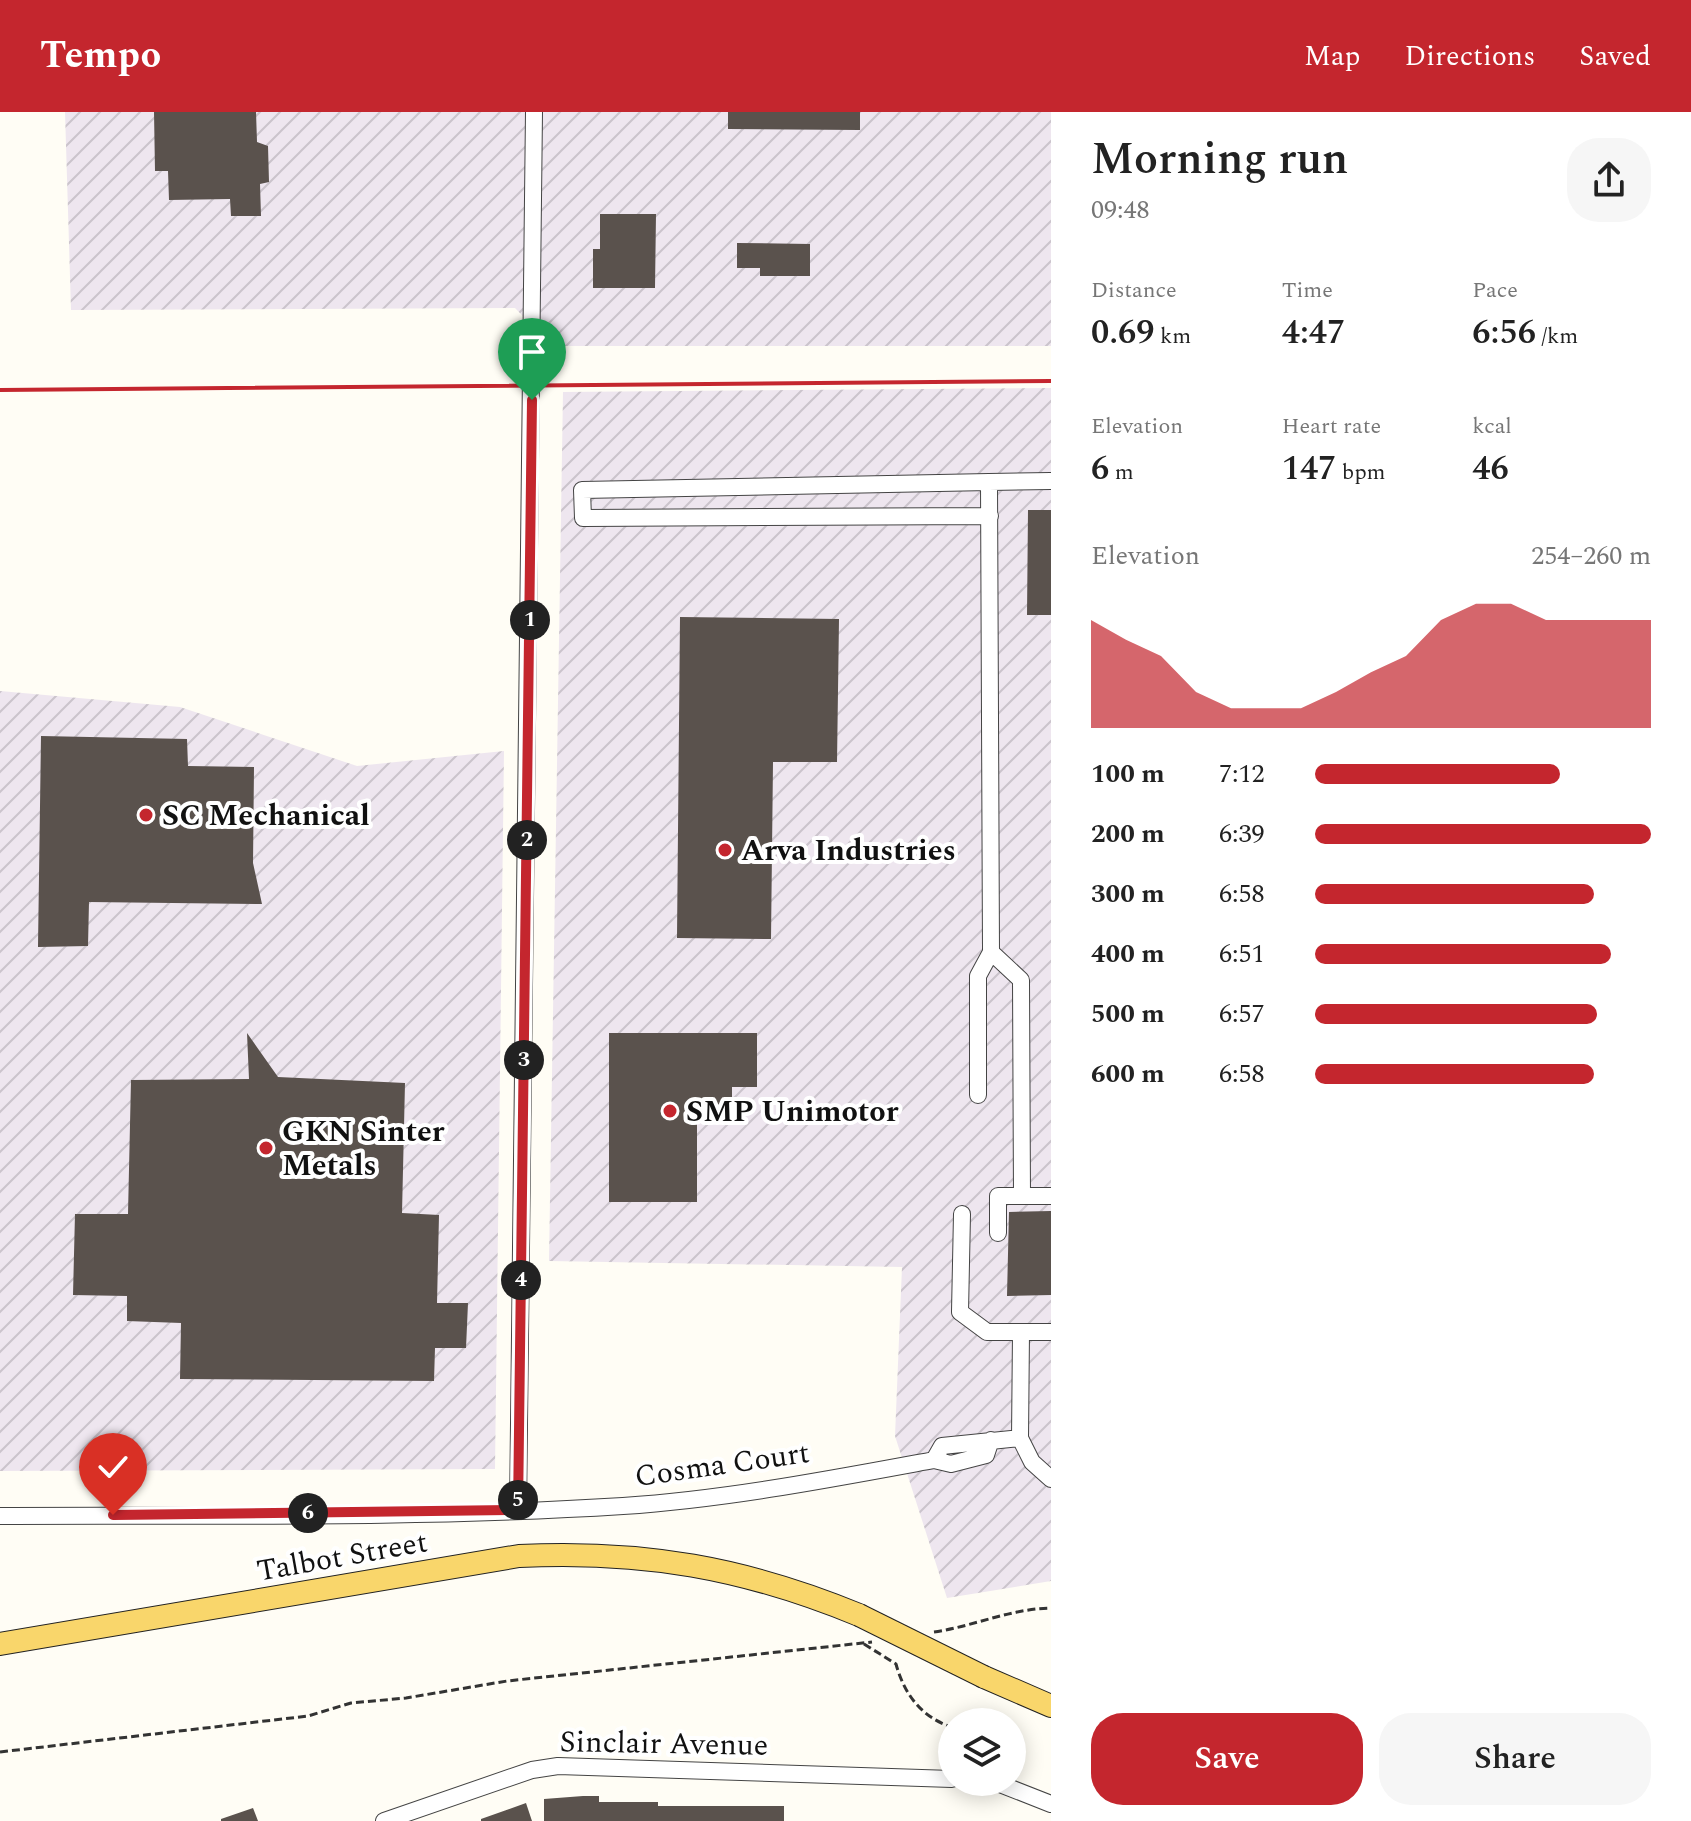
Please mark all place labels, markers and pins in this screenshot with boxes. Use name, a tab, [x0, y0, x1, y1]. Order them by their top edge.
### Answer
pin	[498, 318, 566, 400]
pin: 1	[510, 600, 550, 640]
place label: SC Mechanical	[162, 793, 370, 839]
marker: SC Mechanical	[137, 806, 155, 824]
pin: 2	[507, 820, 547, 860]
place label: Arva Industries	[741, 828, 956, 874]
marker: Arva Industries	[716, 841, 734, 859]
pin: 3	[504, 1040, 544, 1080]
place label: SMP Unimotor	[686, 1089, 899, 1135]
marker: SMP Unimotor	[661, 1102, 679, 1120]
place label: GKN Sinter Metals	[282, 1109, 445, 1189]
marker: GKN Sinter Metals	[257, 1139, 275, 1157]
pin: 4	[501, 1260, 541, 1300]
pin	[79, 1433, 147, 1515]
pin: 5	[498, 1480, 538, 1520]
pin: 6	[288, 1493, 328, 1533]

